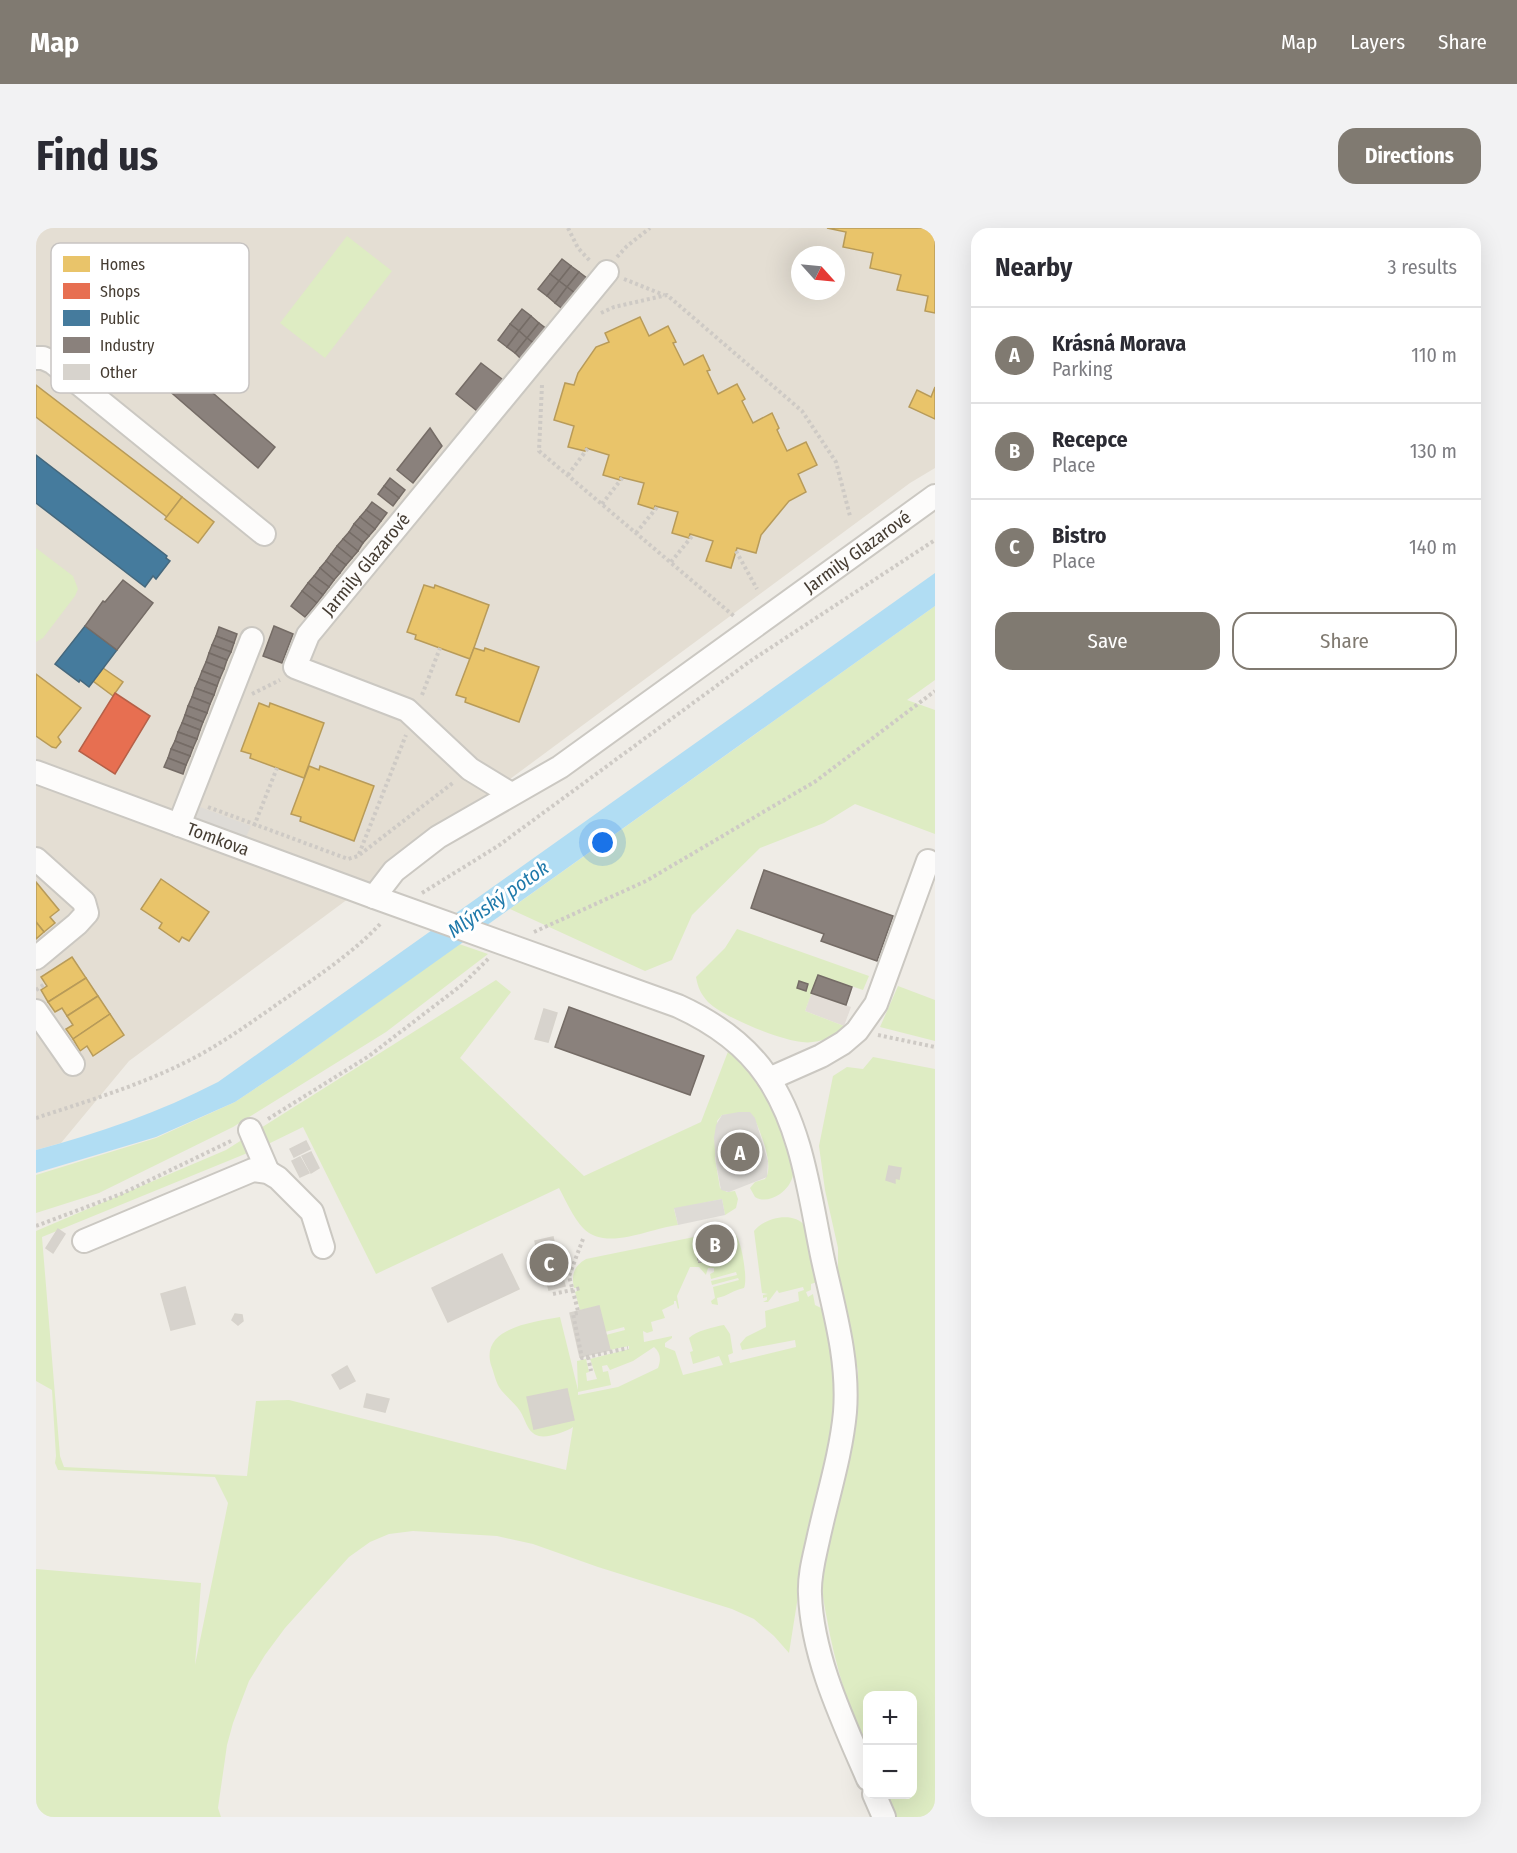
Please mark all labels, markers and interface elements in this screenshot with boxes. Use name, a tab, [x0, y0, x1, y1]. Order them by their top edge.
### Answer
text: Map	[30, 26, 79, 59]
text: Map	[1281, 29, 1317, 55]
text: Layers	[1350, 29, 1405, 55]
text: Share	[1438, 29, 1487, 55]
button: Directions	[1338, 128, 1481, 184]
text: Find us	[36, 131, 158, 181]
legend	[51, 243, 249, 393]
north arrow	[791, 246, 845, 300]
text: Nearby	[995, 252, 1072, 283]
text: Homes	[100, 255, 145, 274]
text: 3 results	[1388, 255, 1457, 279]
text: Shops	[100, 282, 140, 301]
text: Public	[100, 309, 140, 328]
text: Krásná Morava	[1052, 330, 1186, 357]
text: Industry	[100, 336, 155, 355]
text: A	[1009, 343, 1020, 367]
text: 110 m	[1411, 343, 1457, 367]
text: Parking	[1052, 357, 1113, 381]
text: Other	[100, 363, 138, 382]
text: Recepce	[1052, 426, 1128, 453]
text: B	[1009, 439, 1020, 463]
text: 130 m	[1410, 439, 1457, 463]
text: Place	[1052, 453, 1095, 477]
street label: Jarmily Glazarové	[800, 506, 915, 598]
street label: Jarmily Glazarové	[317, 509, 415, 621]
text: Bistro	[1052, 522, 1107, 549]
text: C	[1009, 535, 1020, 559]
text: 140 m	[1409, 535, 1457, 559]
text: Place	[1052, 549, 1095, 573]
button: Save	[995, 612, 1220, 670]
button: Share	[1232, 612, 1457, 670]
street label: Tomkova	[184, 818, 252, 861]
your location	[588, 828, 617, 857]
water label: Mlýnský potok	[443, 855, 553, 943]
pin: A	[720, 1130, 760, 1174]
pin: B	[696, 1222, 734, 1266]
pin: C	[530, 1240, 568, 1286]
map controls	[863, 1691, 917, 1799]
button: +	[863, 1691, 917, 1745]
button: −	[863, 1745, 917, 1799]

